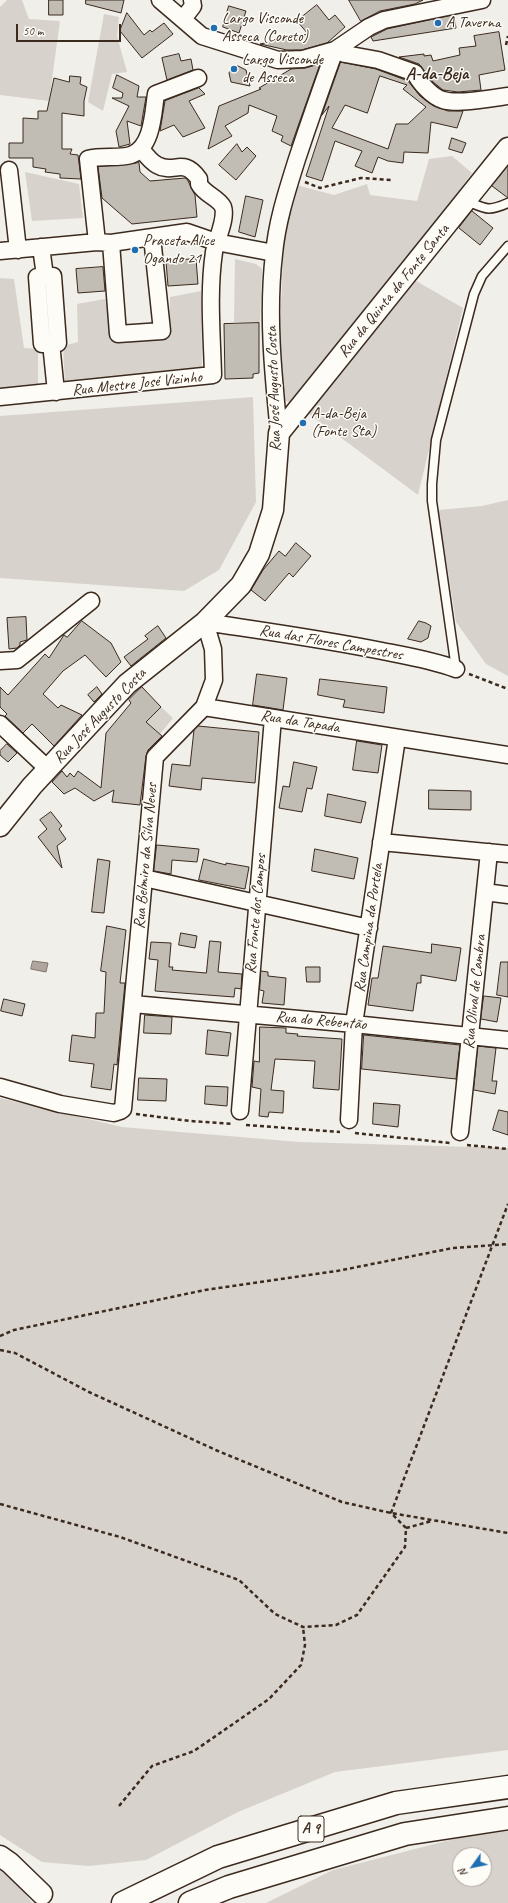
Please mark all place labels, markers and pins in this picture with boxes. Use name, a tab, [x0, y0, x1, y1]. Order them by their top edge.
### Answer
place label: Largo Visconde Asseca (Coreto)	[222, 9, 308, 47]
place label: A Taverna	[446, 13, 500, 33]
marker: A Taverna	[433, 18, 443, 28]
marker: Largo Visconde Asseca (Coreto)	[209, 23, 219, 33]
place label: Largo Visconde de Asseca	[242, 50, 323, 88]
marker: Largo Visconde de Asseca	[229, 64, 239, 74]
place label: Praceta Alice Ogando 21	[143, 231, 214, 269]
marker: Praceta Alice Ogando 21	[130, 245, 140, 255]
place label: A-da-Beja (Fonte Sta)	[311, 404, 376, 442]
marker: A-da-Beja (Fonte Sta)	[298, 418, 308, 428]

